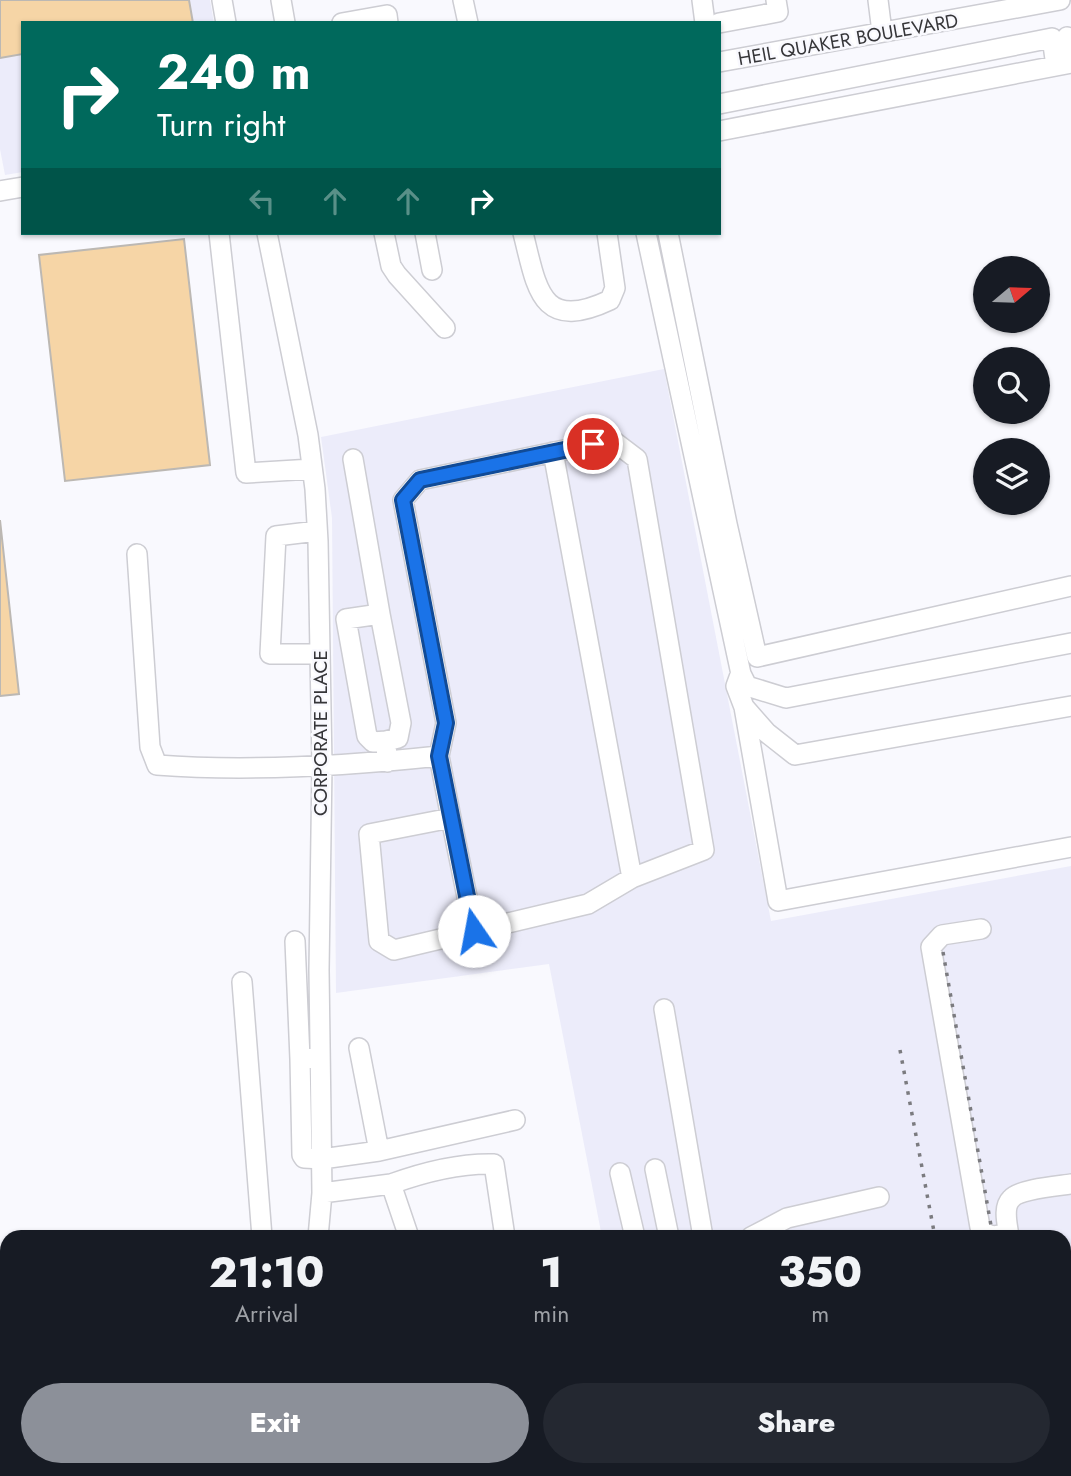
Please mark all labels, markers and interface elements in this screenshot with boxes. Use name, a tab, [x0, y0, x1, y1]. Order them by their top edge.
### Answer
street label: HEIL QUAKER BOULEVARD	[736, 7, 960, 72]
text: 240 m	[157, 37, 311, 107]
icon: right	[42, 49, 133, 140]
text: Turn right	[157, 102, 286, 148]
icon: left	[243, 182, 281, 220]
icon: ahead	[316, 182, 354, 220]
icon: ahead	[389, 182, 427, 220]
icon: right	[462, 182, 500, 220]
north arrow	[973, 256, 1050, 332]
map controls	[973, 256, 1050, 515]
button: search	[973, 347, 1050, 424]
pin	[563, 414, 623, 474]
icon: arrive	[574, 425, 612, 463]
button: layers	[973, 438, 1050, 515]
street label: CORPORATE PLACE	[307, 650, 334, 816]
position arrow	[437, 894, 511, 968]
text: 21:10	[209, 1242, 324, 1303]
text: 1	[540, 1242, 562, 1303]
text: 350	[778, 1242, 862, 1303]
text: Arrival	[235, 1297, 298, 1331]
text: min	[533, 1297, 569, 1331]
text: m	[811, 1297, 829, 1331]
button: Exit	[21, 1383, 529, 1463]
button: Share	[543, 1383, 1050, 1463]

